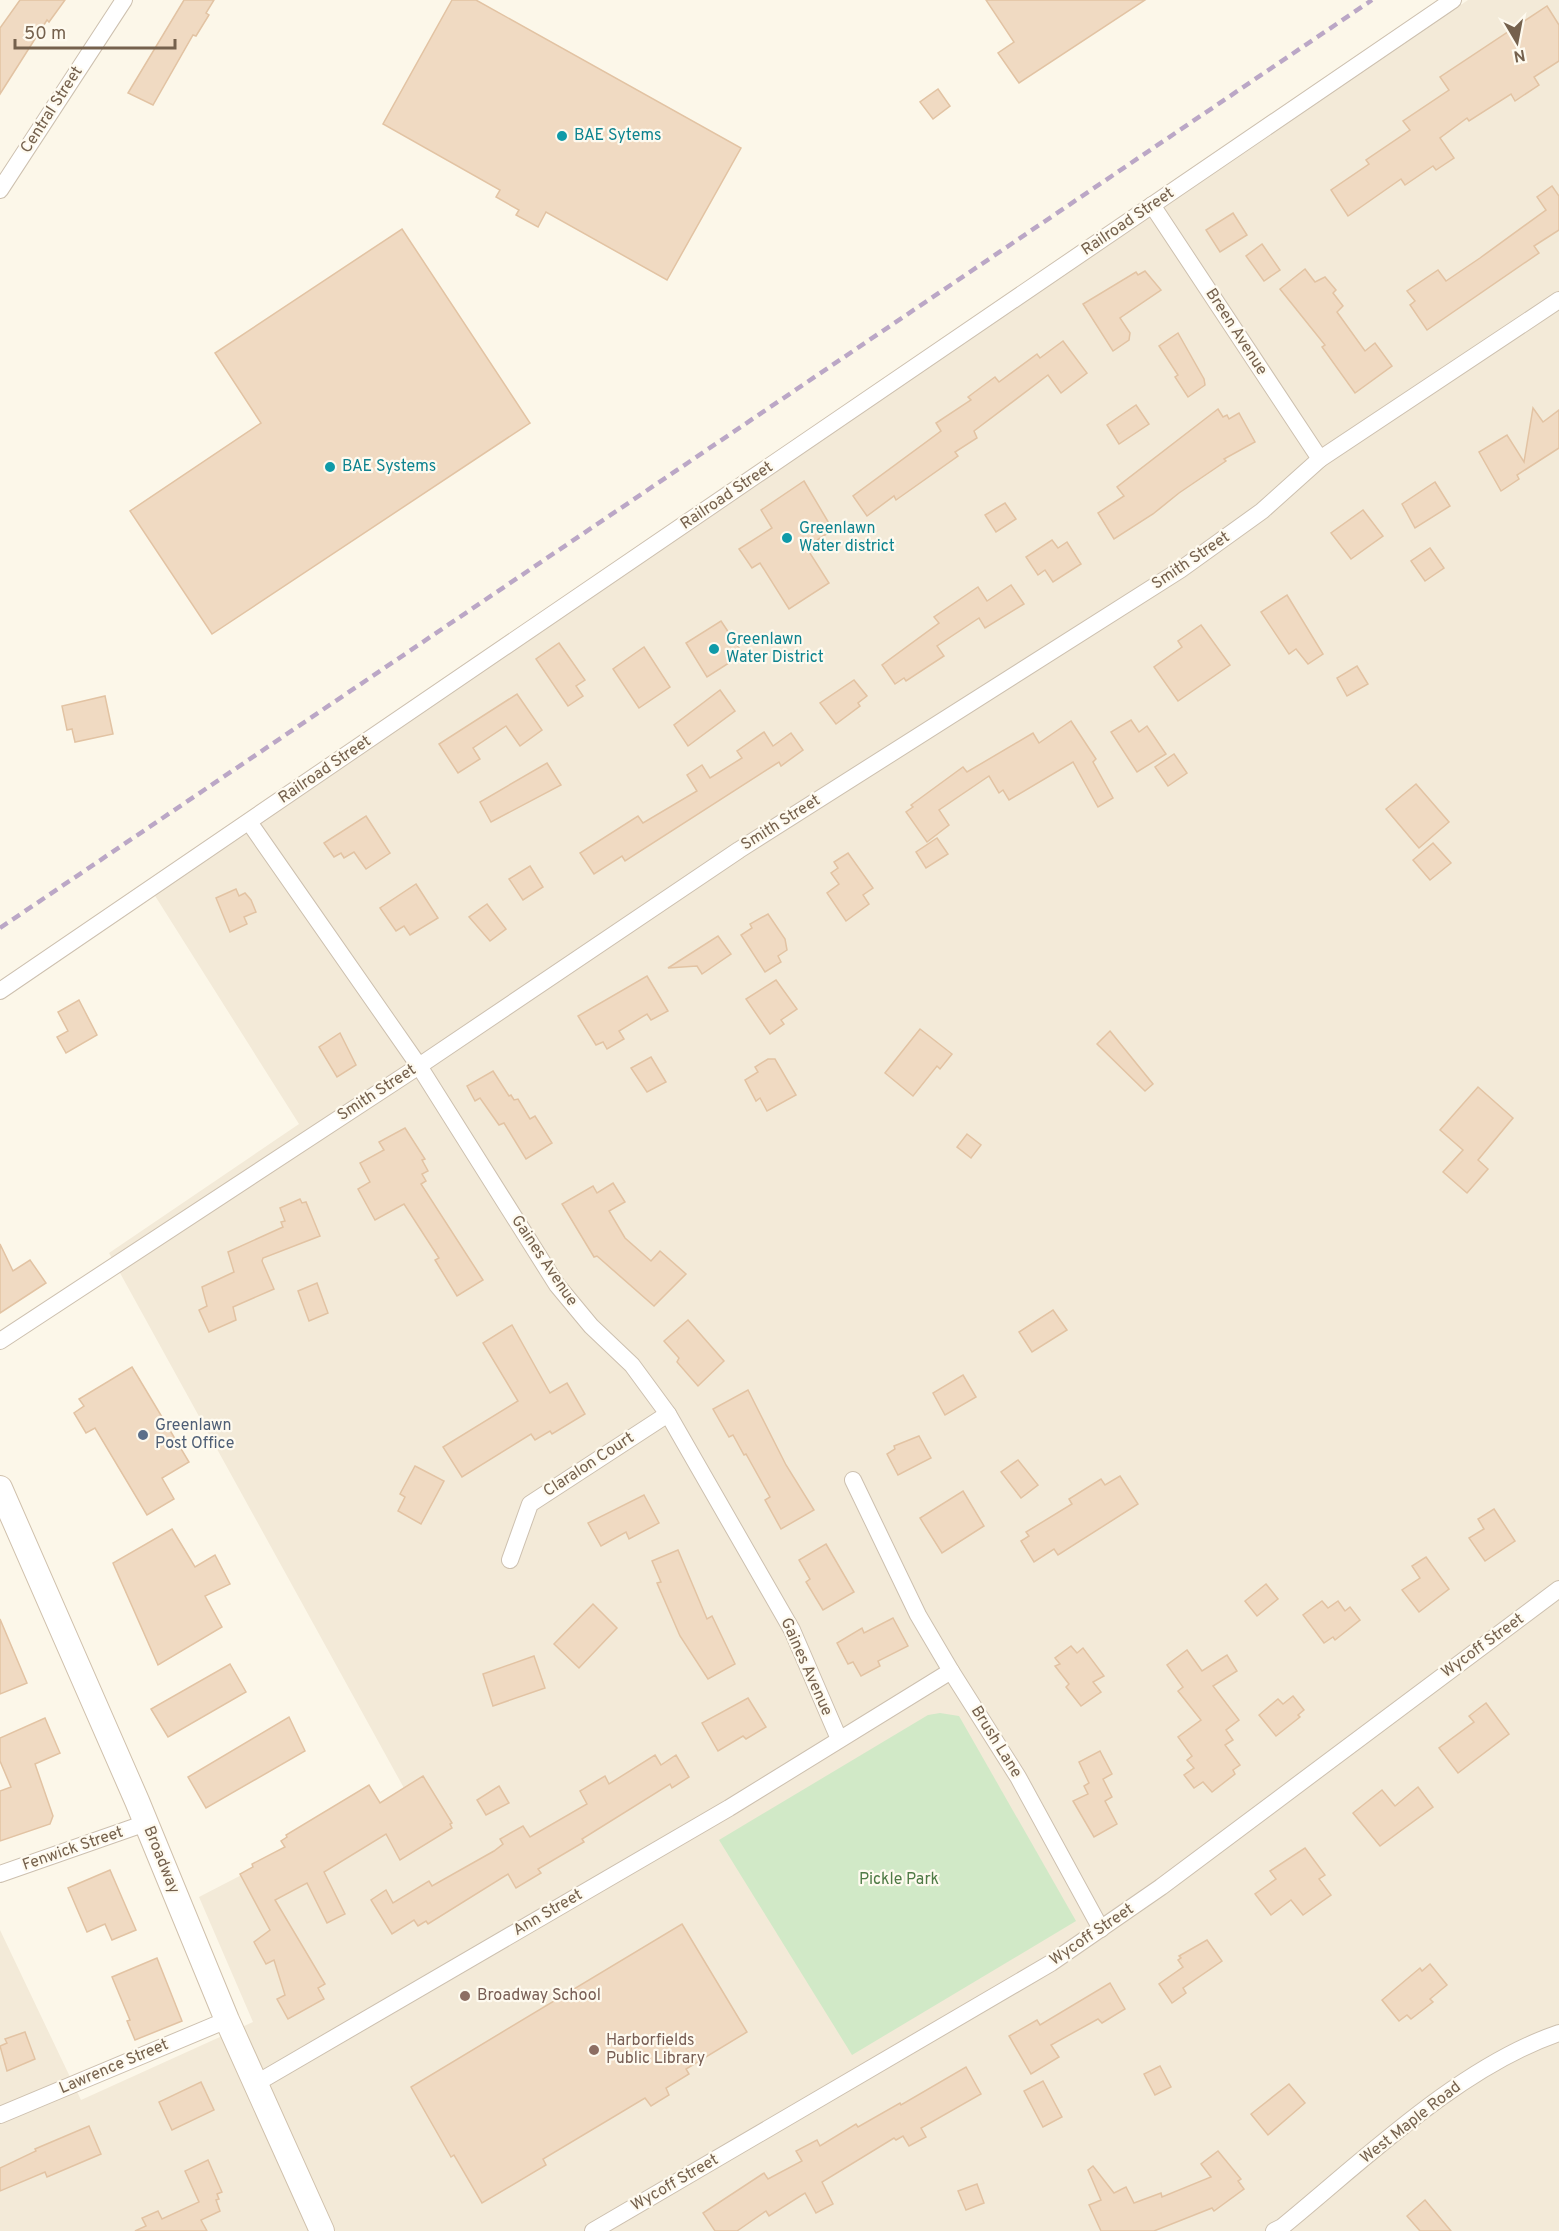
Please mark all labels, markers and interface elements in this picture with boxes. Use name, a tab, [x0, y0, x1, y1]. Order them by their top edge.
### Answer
scale bar	[15, 12, 176, 50]
north arrow	[1487, 12, 1547, 72]
text: 50 m	[24, 23, 66, 46]
text: N	[1512, 44, 1527, 66]
street label: Central Street	[16, 63, 88, 157]
place label: BAE Sytems	[574, 126, 662, 146]
marker: BAE Sytems	[555, 129, 569, 143]
street label: Railroad Street	[1078, 184, 1178, 260]
street label: Breen Avenue	[1200, 285, 1272, 379]
place label: BAE Systems	[342, 457, 436, 477]
street label: Railroad Street	[677, 458, 777, 534]
marker: BAE Systems	[323, 460, 337, 474]
place label: Greenlawn Water district	[799, 519, 895, 557]
street label: Smith Street	[1148, 528, 1234, 594]
marker: Greenlawn Water district	[780, 531, 794, 545]
place label: Greenlawn Water District	[726, 630, 824, 668]
marker: Greenlawn Water District	[707, 642, 721, 656]
street label: Railroad Street	[275, 732, 375, 808]
street label: Smith Street	[738, 791, 824, 855]
street label: Smith Street	[334, 1060, 420, 1126]
street label: Gaines Avenue	[506, 1212, 582, 1310]
place label: Greenlawn Post Office	[155, 1416, 234, 1454]
marker: Greenlawn Post Office	[136, 1428, 150, 1442]
street label: Claralon Court	[540, 1428, 638, 1502]
street label: Wycoff Street	[1438, 1609, 1528, 1683]
street label: Gaines Avenue	[775, 1615, 837, 1719]
street label: Brush Lane	[966, 1702, 1026, 1782]
street label: Fenwick Street	[20, 1822, 126, 1876]
street label: Broadway	[138, 1823, 184, 1897]
park label: Pickle Park	[859, 1870, 939, 1890]
street label: Ann Street	[510, 1885, 586, 1941]
street label: Wycoff Street	[1046, 1900, 1138, 1970]
place label: Broadway School	[477, 1986, 601, 2006]
marker: Broadway School	[458, 1989, 472, 2003]
place label: Harborfields Public Library	[606, 2031, 705, 2069]
street label: Lawrence Street	[56, 2035, 172, 2099]
marker: Harborfields Public Library	[587, 2043, 601, 2057]
street label: West Maple Road	[1357, 2077, 1465, 2169]
street label: Wycoff Street	[628, 2150, 722, 2216]

